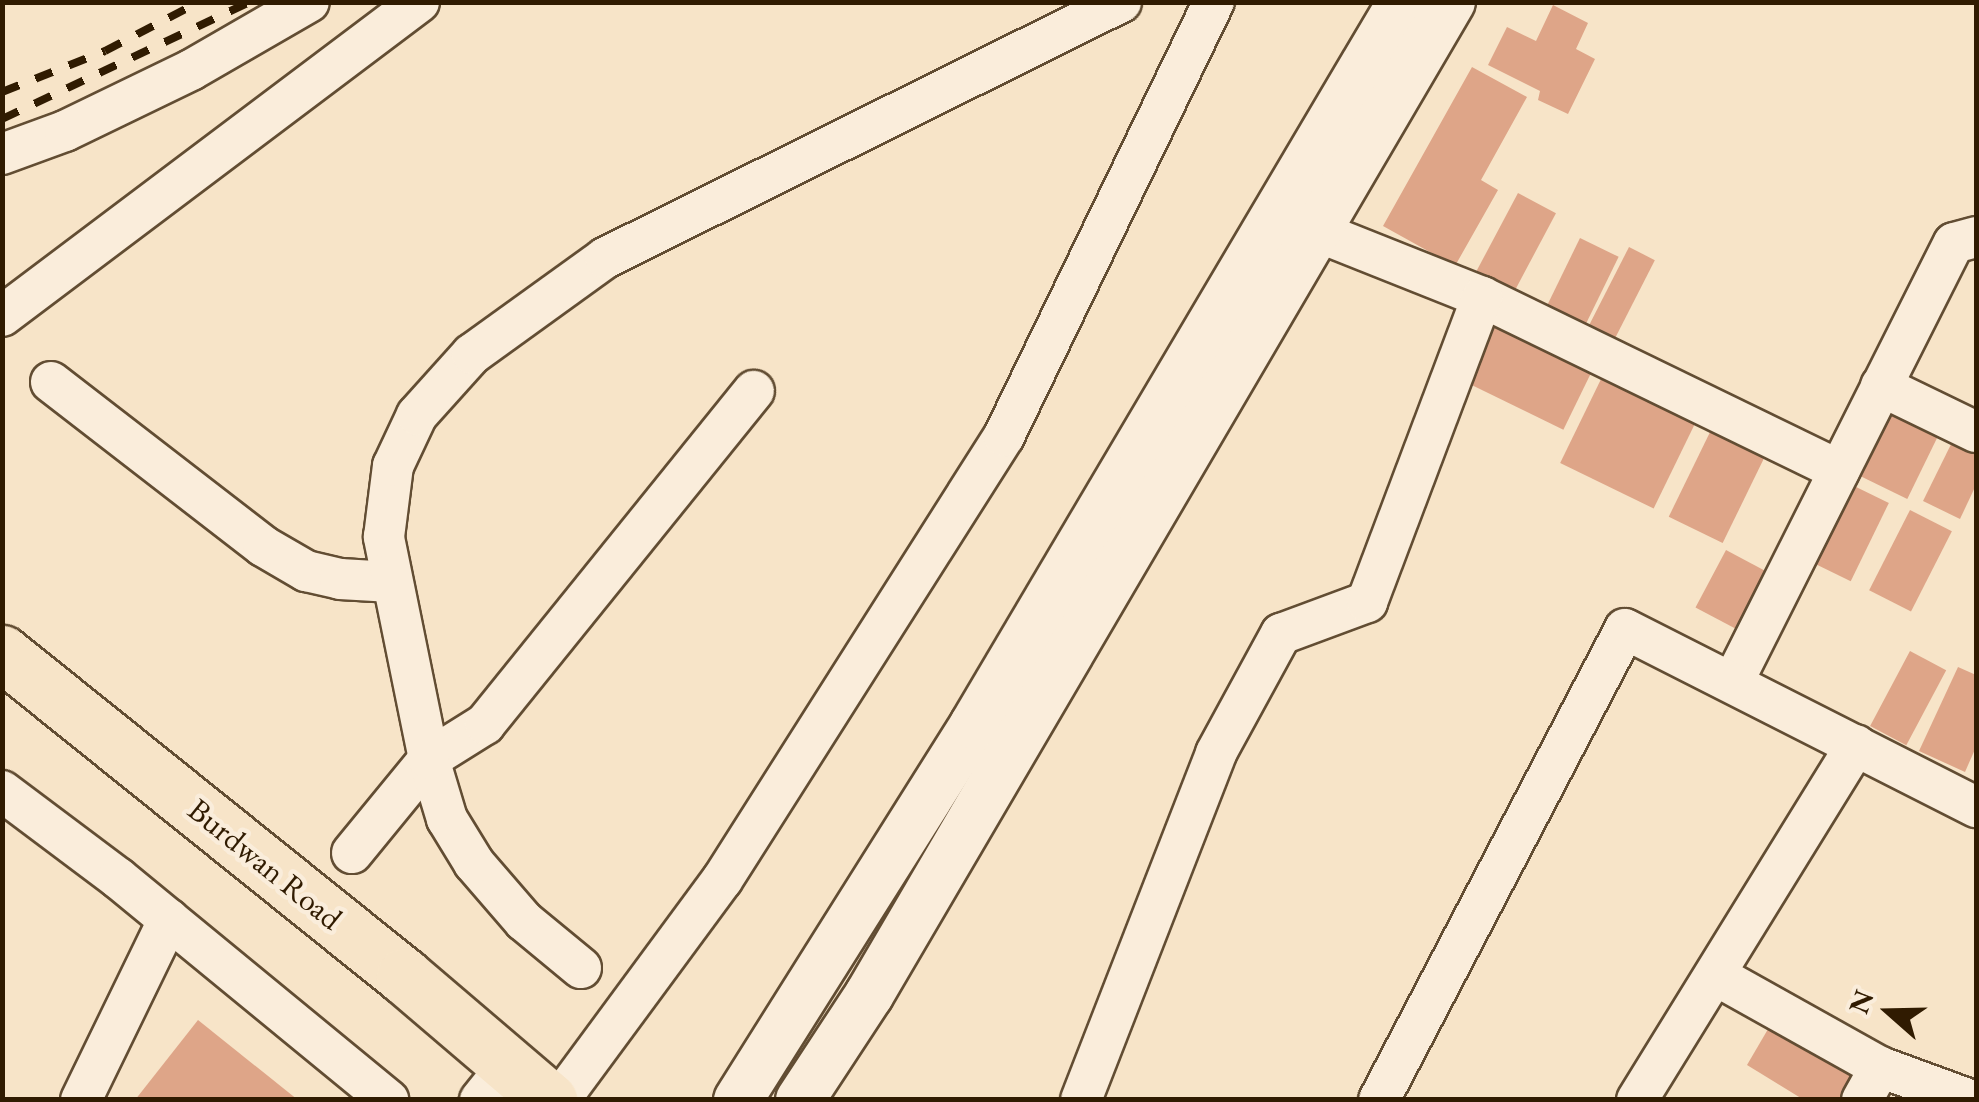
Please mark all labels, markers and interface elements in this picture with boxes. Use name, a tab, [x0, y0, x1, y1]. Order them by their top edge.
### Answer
street label: Burdwan Road	[180, 790, 350, 938]
north arrow	[1839, 962, 1939, 1062]
text: N	[1840, 985, 1882, 1019]

